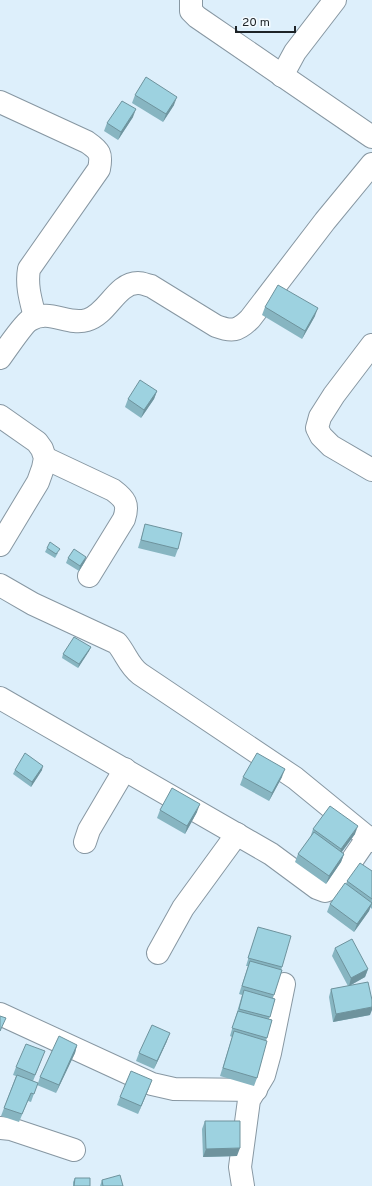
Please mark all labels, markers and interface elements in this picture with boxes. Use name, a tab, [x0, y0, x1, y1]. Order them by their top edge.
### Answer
scale bar	[236, 8, 295, 34]
text: 20 m	[242, 15, 270, 31]

